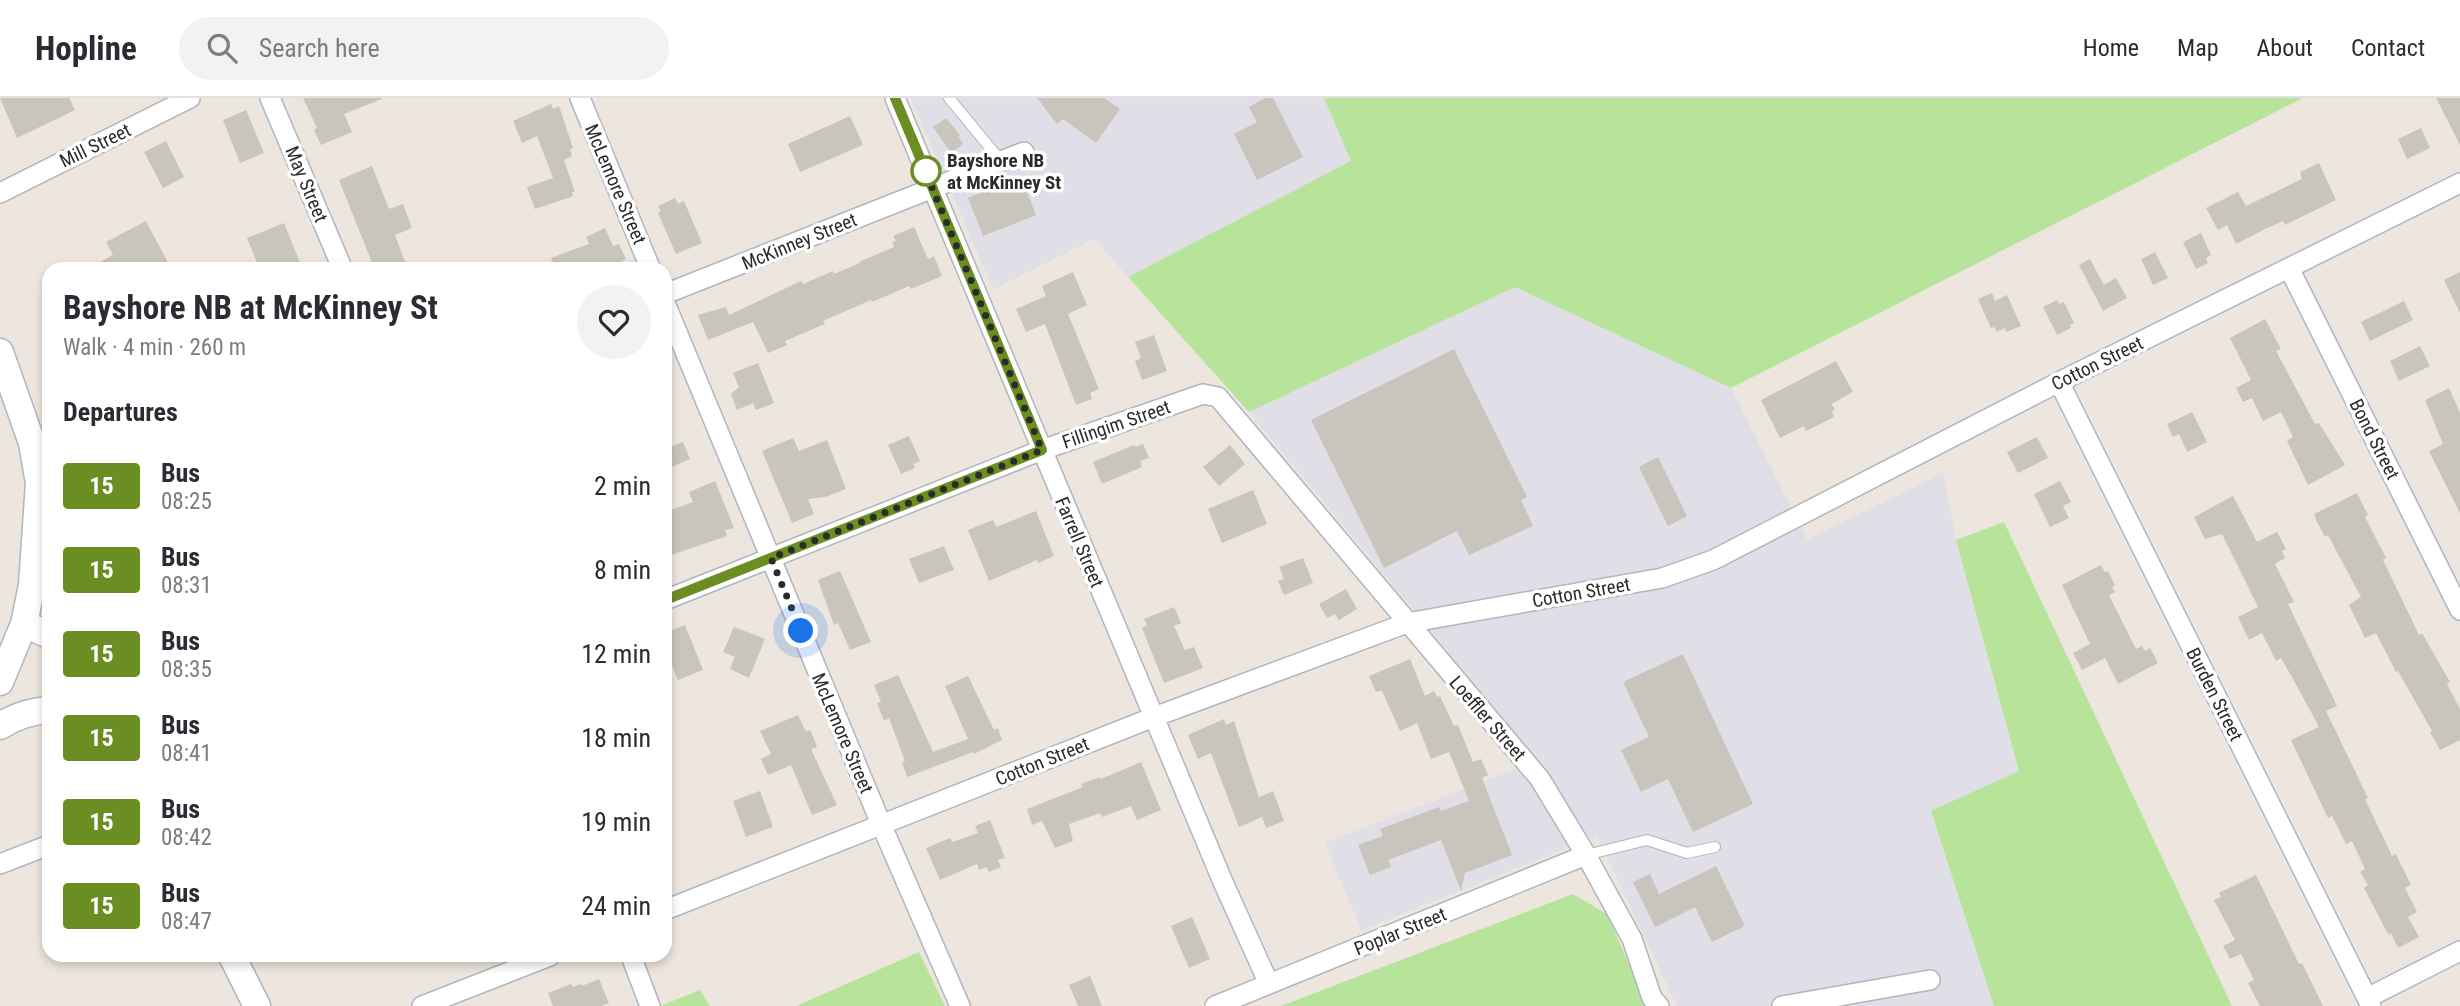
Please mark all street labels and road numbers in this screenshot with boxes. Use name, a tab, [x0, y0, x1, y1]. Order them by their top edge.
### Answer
street label: Mill Street	[56, 118, 135, 173]
street label: McLemore Street	[580, 121, 651, 248]
street label: May Street	[280, 143, 333, 226]
street label: McKinney Street	[738, 208, 860, 275]
street label: Cotton Street	[2048, 331, 2147, 395]
street label: Fillingim Street	[1059, 395, 1173, 454]
street label: Bond Street	[2344, 395, 2405, 483]
street label: Farrell Street	[1050, 494, 1109, 591]
street label: Cotton Street	[1530, 573, 1632, 612]
street label: Burden Street	[2181, 644, 2248, 745]
street label: McLemore Street	[807, 670, 878, 797]
street label: Loeffler Street	[1444, 671, 1531, 766]
street label: Cotton Street	[992, 732, 1092, 791]
street label: Poplar Street	[1351, 903, 1450, 960]

